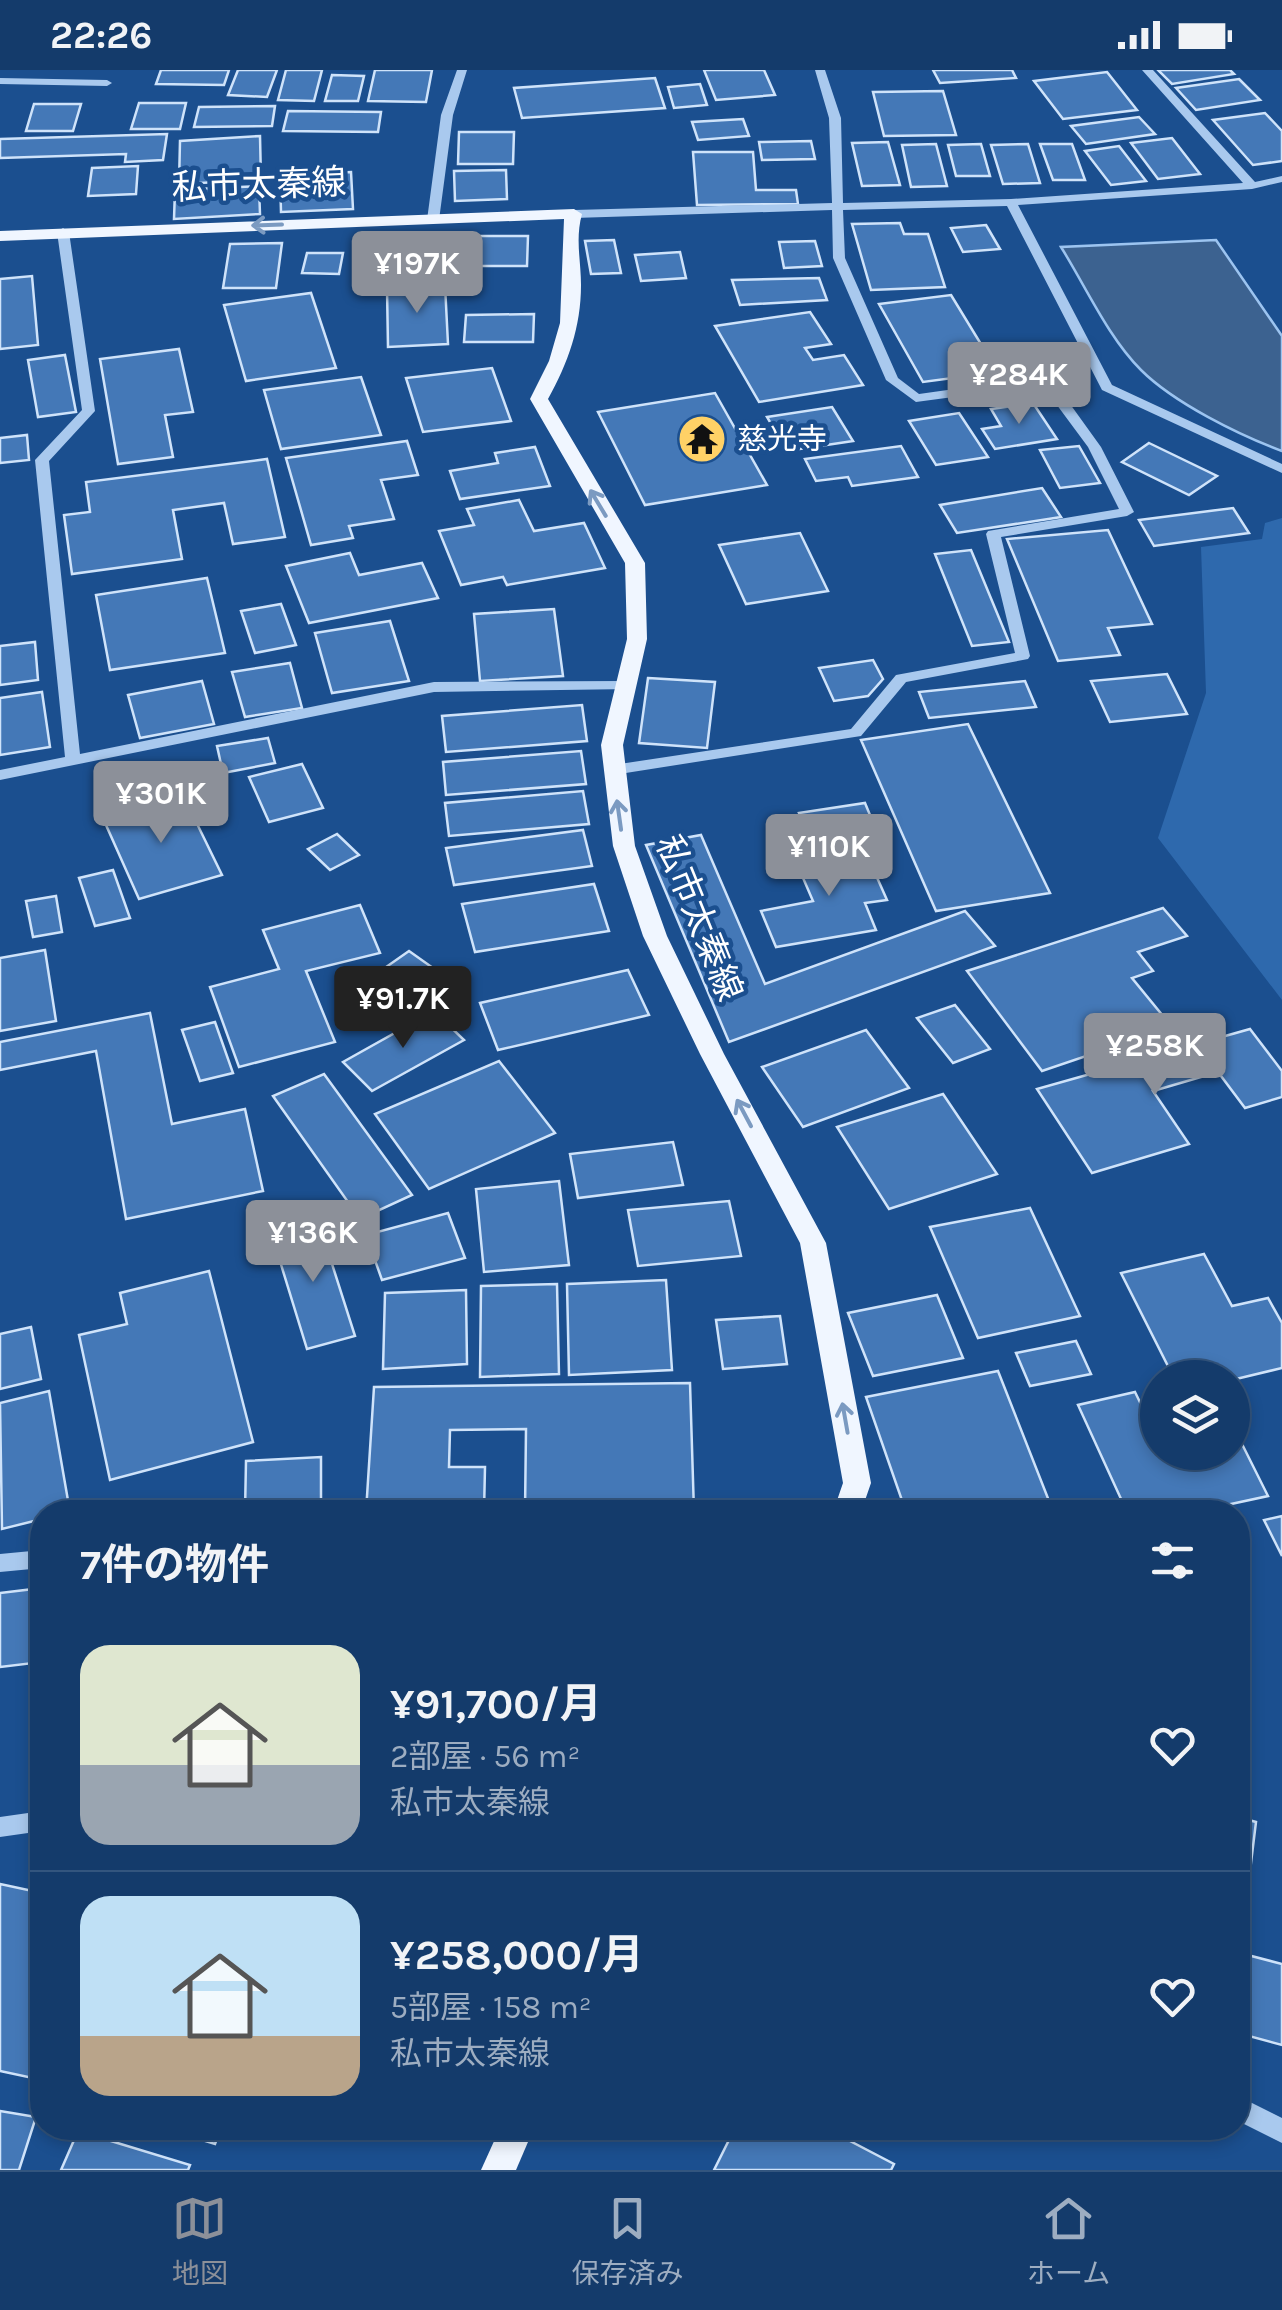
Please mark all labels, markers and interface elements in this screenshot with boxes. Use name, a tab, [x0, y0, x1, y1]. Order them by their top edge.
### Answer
text: 22:26	[50, 13, 152, 58]
street label: 私市太秦線	[171, 161, 347, 209]
one-way arrow	[251, 216, 284, 235]
pin: ¥197K	[347, 231, 487, 316]
text: ¥197K	[374, 245, 460, 282]
pin: ¥284K	[949, 342, 1089, 427]
text: ¥284K	[970, 356, 1068, 393]
temple icon: 慈光寺	[676, 413, 728, 465]
place label: 慈光寺	[737, 421, 827, 457]
one-way arrow	[588, 489, 608, 518]
pin: ¥301K	[91, 761, 231, 846]
text: ¥301K	[115, 775, 207, 812]
one-way arrow	[610, 799, 628, 831]
pin: ¥110K	[759, 814, 899, 899]
text: ¥110K	[788, 828, 870, 865]
street label: 私市太秦線	[647, 829, 751, 1007]
pin: ¥91.7K	[322, 966, 484, 1051]
text: ¥91.7K	[356, 980, 450, 1017]
pin: ¥258K	[1085, 1013, 1225, 1098]
text: ¥258K	[1106, 1027, 1204, 1064]
one-way arrow	[734, 1099, 753, 1128]
pin: ¥136K	[243, 1200, 383, 1285]
text: ¥136K	[268, 1214, 358, 1251]
map controls	[1140, 1360, 1250, 1470]
button: layers	[1140, 1360, 1250, 1470]
one-way arrow	[835, 1402, 854, 1434]
icon: filters	[1145, 1533, 1200, 1588]
text: 7件の物件	[80, 1540, 269, 1590]
text: ¥91,700/月	[390, 1679, 602, 1729]
icon: home	[160, 1685, 280, 1805]
icon: heart	[1145, 1718, 1200, 1773]
text: 2部屋 · 56 m²	[390, 1738, 580, 1775]
text: 私市太秦線	[390, 1784, 550, 1821]
text: ¥258,000/月	[390, 1930, 644, 1980]
icon: home	[160, 1936, 280, 2056]
icon: heart	[1145, 1969, 1200, 2024]
text: 5部屋 · 158 m²	[390, 1989, 592, 2026]
text: 私市太秦線	[390, 2035, 550, 2072]
tab: 地図	[172, 2191, 228, 2291]
tab: 保存済み	[571, 2191, 683, 2291]
tab: ホーム	[1027, 2191, 1110, 2291]

